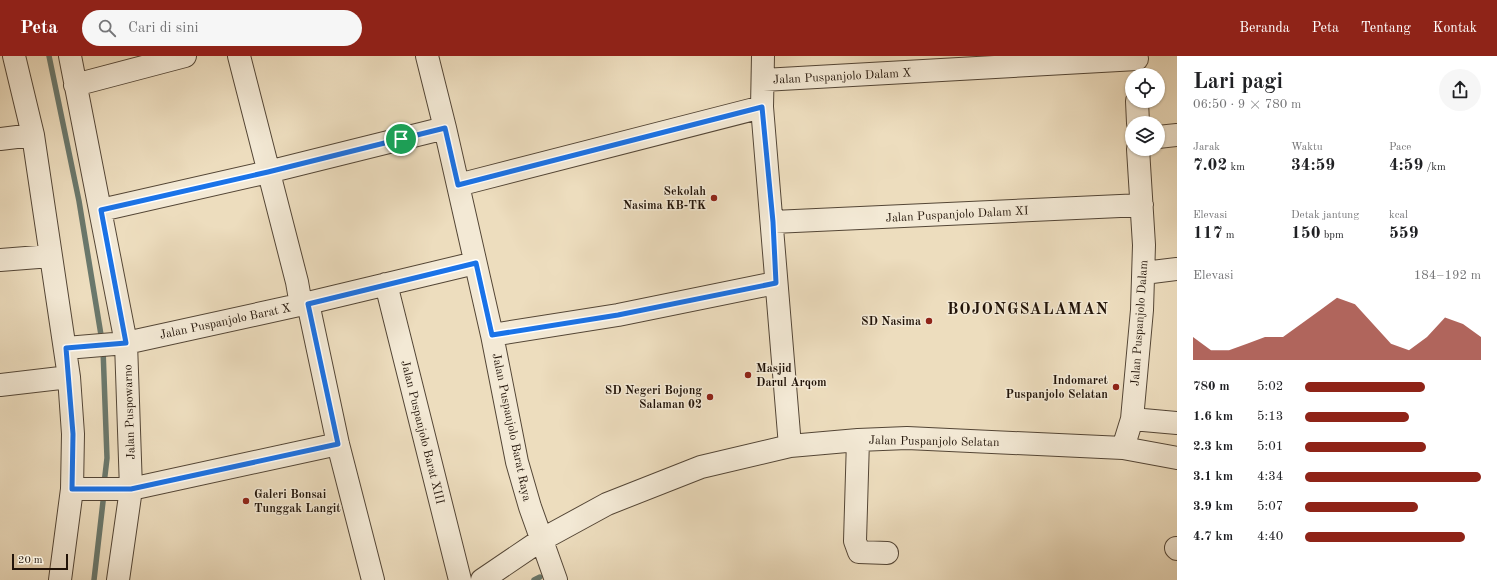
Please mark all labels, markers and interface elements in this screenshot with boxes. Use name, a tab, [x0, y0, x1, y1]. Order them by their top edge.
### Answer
search box	[82, 10, 362, 46]
icon: search	[96, 17, 118, 39]
text: Peta	[20, 19, 58, 38]
text: Cari di sini	[128, 21, 199, 36]
text: Beranda	[1239, 21, 1290, 35]
text: Peta	[1312, 21, 1339, 35]
text: Tentang	[1361, 21, 1411, 35]
text: Kontak	[1433, 21, 1477, 35]
street label: Jalan Puspanjolo Dalam X	[773, 67, 912, 87]
map controls	[1125, 68, 1165, 156]
button: locate	[1125, 68, 1165, 108]
button: share	[1439, 69, 1481, 111]
text: Lari pagi	[1193, 71, 1283, 93]
text: 06:50 · 9 × 780 m	[1193, 98, 1301, 111]
button: layers	[1125, 116, 1165, 156]
pin	[384, 122, 418, 156]
icon: arrive	[390, 128, 412, 150]
text: Jarak	[1193, 142, 1220, 153]
text: Waktu	[1291, 142, 1323, 153]
text: Pace	[1389, 142, 1411, 153]
text: 7.02	[1193, 157, 1227, 174]
text: 34:59	[1291, 157, 1335, 174]
text: 4:59	[1389, 157, 1423, 174]
text: km	[1227, 162, 1245, 173]
text: /km	[1423, 162, 1446, 173]
place label: Sekolah Nasima KB-TK	[623, 186, 706, 212]
marker: Sekolah Nasima KB-TK	[709, 193, 719, 203]
street label: Jalan Puspanjolo Dalam XI	[885, 205, 1029, 225]
text: Elevasi	[1193, 210, 1227, 221]
text: Detak jantung	[1291, 210, 1359, 221]
text: kcal	[1389, 210, 1408, 221]
text: 117	[1193, 225, 1223, 242]
text: 150	[1291, 225, 1321, 242]
text: 559	[1389, 225, 1419, 242]
text: m	[1223, 230, 1234, 241]
text: bpm	[1321, 230, 1344, 241]
street label: Jalan Puspanjolo Dalam	[1130, 259, 1150, 386]
text: Elevasi	[1193, 269, 1234, 282]
text: 184–192 m	[1414, 269, 1481, 282]
street label: Jalan Puspanjolo Barat X	[159, 302, 292, 342]
district label: BOJONGSALAMAN	[947, 302, 1109, 318]
place label: SD Nasima	[861, 316, 921, 328]
marker: SD Nasima	[924, 316, 934, 326]
street label: Jalan Puspanjolo Barat Raya	[489, 352, 533, 502]
street label: Jalan Puspanjolo Barat XIII	[398, 359, 446, 506]
place label: Masjid Darul Arqom	[756, 363, 827, 389]
street label: Jalan Puspowarno	[122, 364, 138, 460]
marker: Masjid Darul Arqom	[743, 370, 753, 380]
place label: Indomaret Puspanjolo Selatan	[1005, 375, 1109, 401]
text: 780 m	[1193, 380, 1230, 393]
text: 5:02	[1257, 380, 1283, 393]
marker: Indomaret Puspanjolo Selatan	[1111, 382, 1121, 392]
place label: SD Negeri Bojong Salaman 02	[605, 385, 702, 411]
marker: SD Negeri Bojong Salaman 02	[705, 392, 715, 402]
text: 1.6 km	[1193, 410, 1233, 423]
text: 5:13	[1257, 410, 1283, 423]
street label: Jalan Puspanjolo Selatan	[868, 435, 1000, 449]
text: 2.3 km	[1193, 440, 1233, 453]
text: 5:01	[1257, 440, 1283, 453]
text: 3.1 km	[1193, 470, 1233, 483]
text: 4:34	[1257, 470, 1283, 483]
place label: Galeri Bonsai Tunggak Langit	[254, 489, 341, 515]
marker: Galeri Bonsai Tunggak Langit	[241, 496, 251, 506]
text: 3.9 km	[1193, 500, 1233, 513]
text: 5:07	[1257, 500, 1283, 513]
text: 4.7 km	[1193, 530, 1233, 543]
text: 4:40	[1257, 530, 1283, 543]
scale bar	[12, 552, 68, 571]
text: 20 m	[18, 555, 43, 566]

